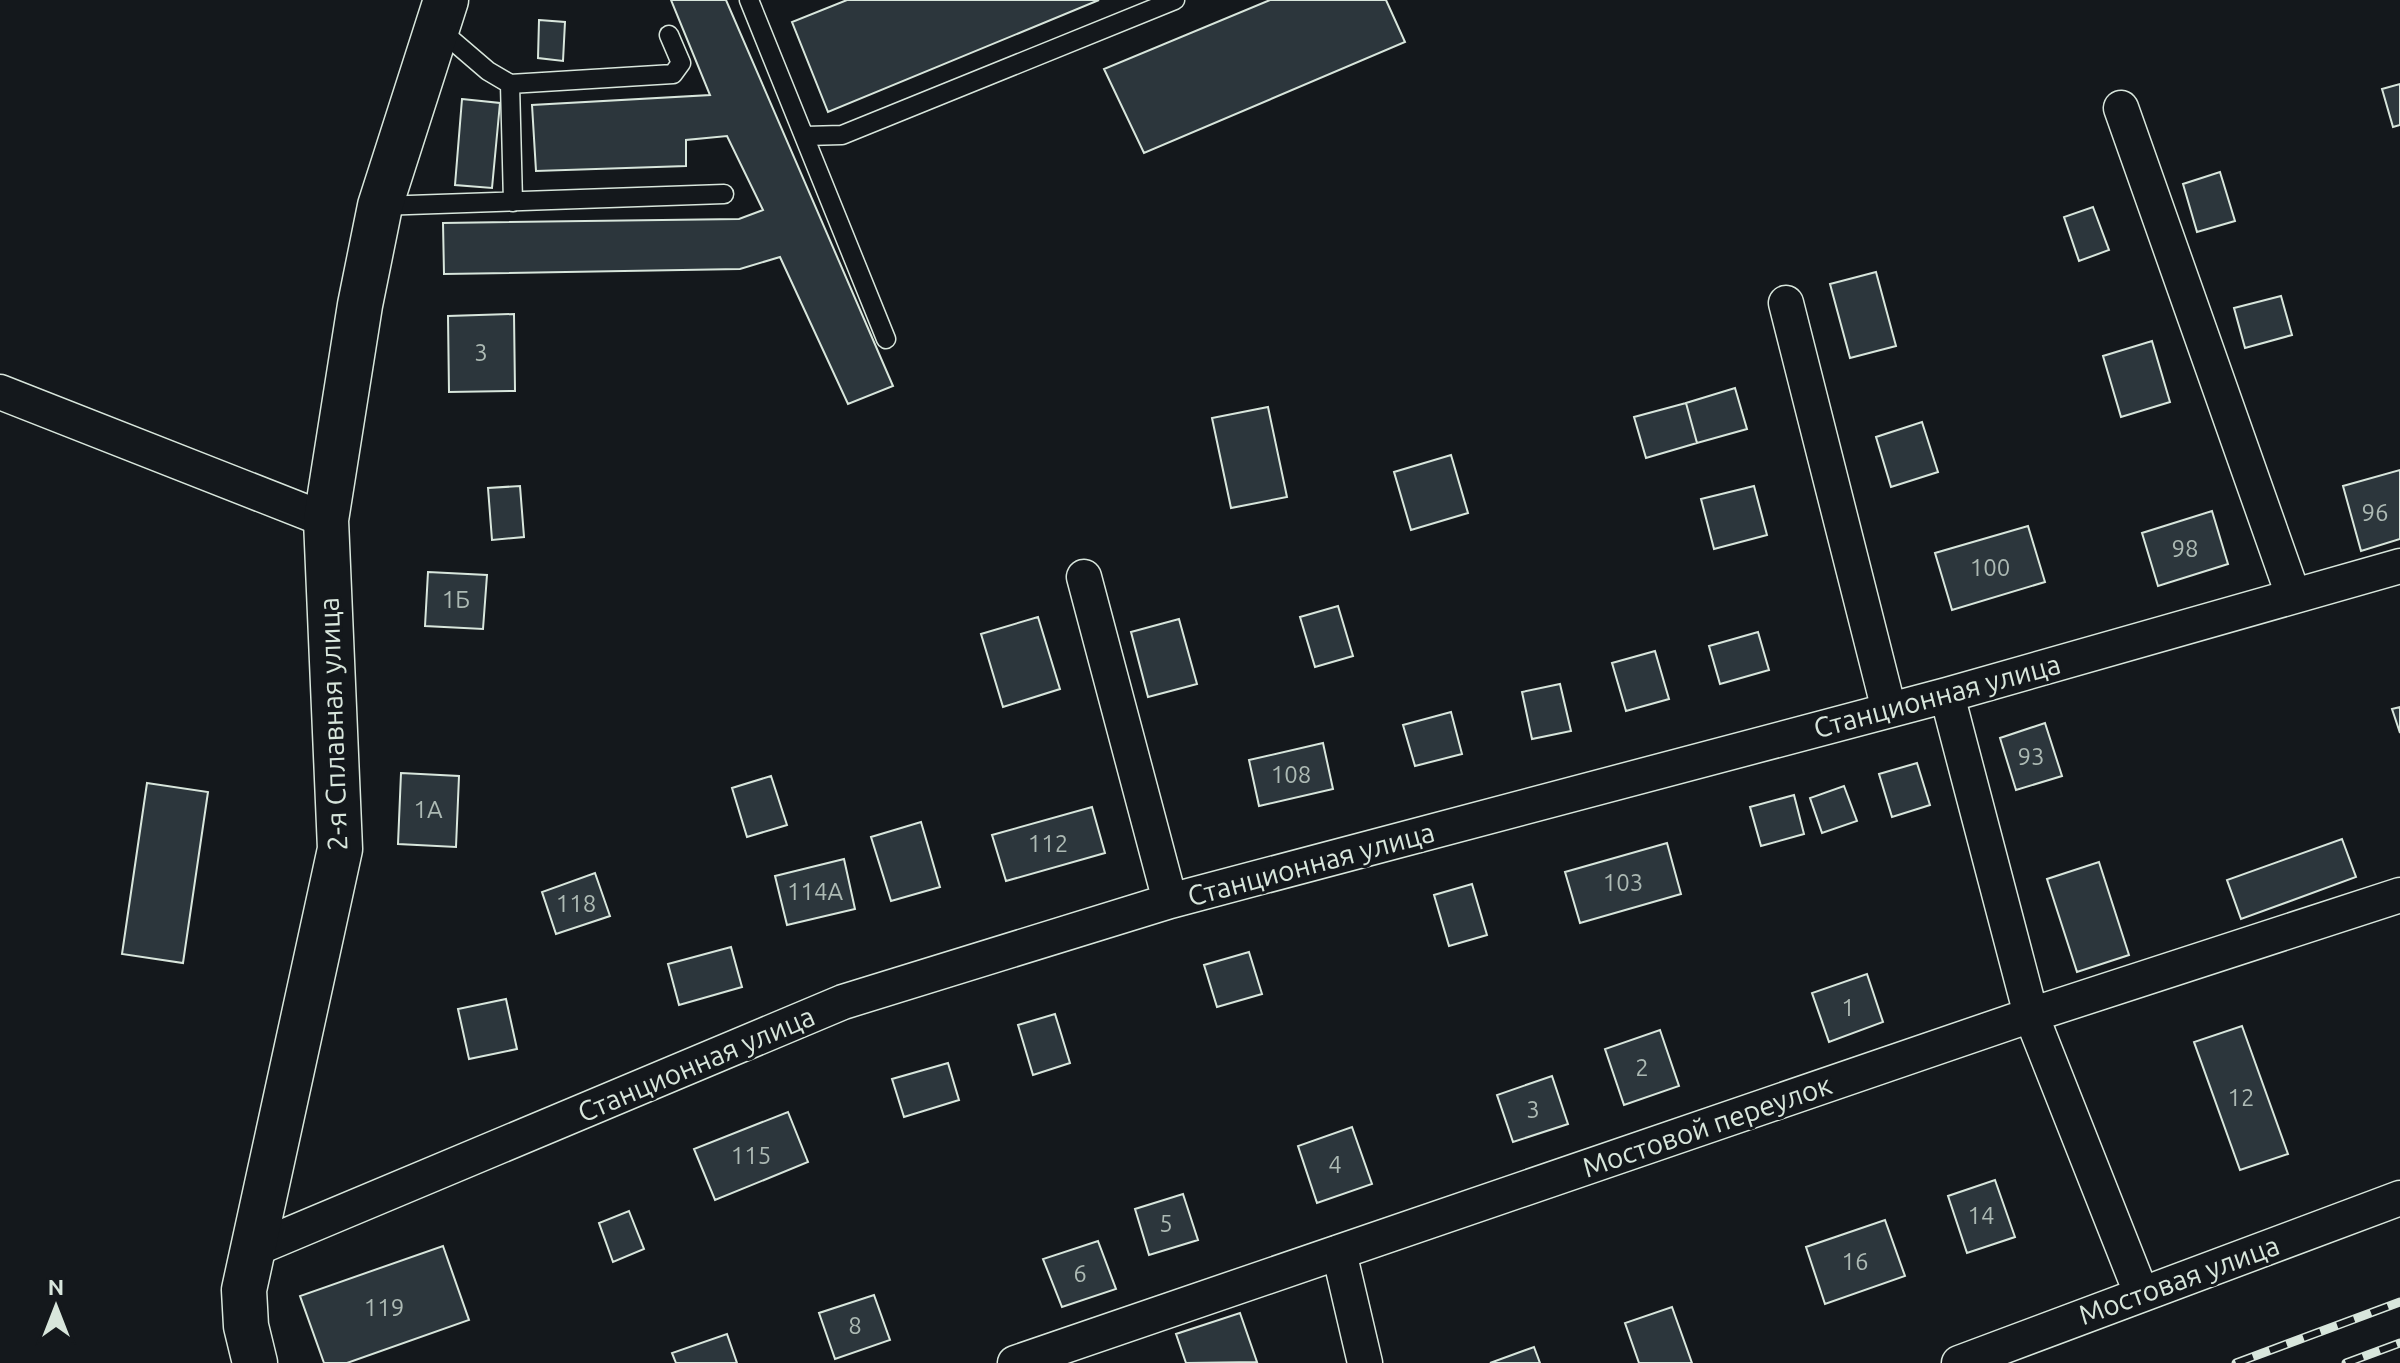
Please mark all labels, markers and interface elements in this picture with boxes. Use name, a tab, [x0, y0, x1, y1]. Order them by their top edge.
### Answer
house number: 3	[474, 339, 488, 366]
house number: 96	[2361, 499, 2389, 526]
house number: 98	[2171, 535, 2199, 562]
house number: 100	[1970, 554, 2010, 581]
house number: 1Б	[442, 586, 470, 613]
street label: 2-я Сплавная улица	[313, 597, 352, 851]
street label: Станционная улица	[1810, 648, 2064, 743]
house number: 93	[2017, 743, 2045, 770]
house number: 108	[1271, 761, 1311, 788]
house number: 1А	[413, 796, 443, 823]
street label: Станционная улица	[1184, 816, 1438, 911]
house number: 112	[1028, 830, 1068, 857]
house number: 103	[1603, 869, 1643, 896]
house number: 114А	[787, 878, 843, 905]
house number: 118	[556, 890, 596, 917]
house number: 1	[1841, 994, 1855, 1021]
street label: Станционная улица	[573, 1000, 819, 1127]
house number: 2	[1635, 1054, 1649, 1081]
street label: Мостовой переулок	[1578, 1068, 1835, 1183]
house number: 12	[2227, 1084, 2255, 1111]
house number: 3	[1526, 1096, 1540, 1123]
house number: 115	[731, 1142, 771, 1169]
house number: 4	[1328, 1151, 1342, 1178]
house number: 14	[1967, 1202, 1995, 1229]
house number: 5	[1159, 1210, 1173, 1237]
street label: Мостовая улица	[2074, 1229, 2283, 1330]
house number: 16	[1841, 1248, 1869, 1275]
house number: 6	[1073, 1260, 1087, 1287]
north arrow	[16, 1267, 96, 1347]
text: N	[48, 1274, 64, 1299]
house number: 119	[364, 1294, 404, 1321]
house number: 8	[848, 1312, 862, 1339]

